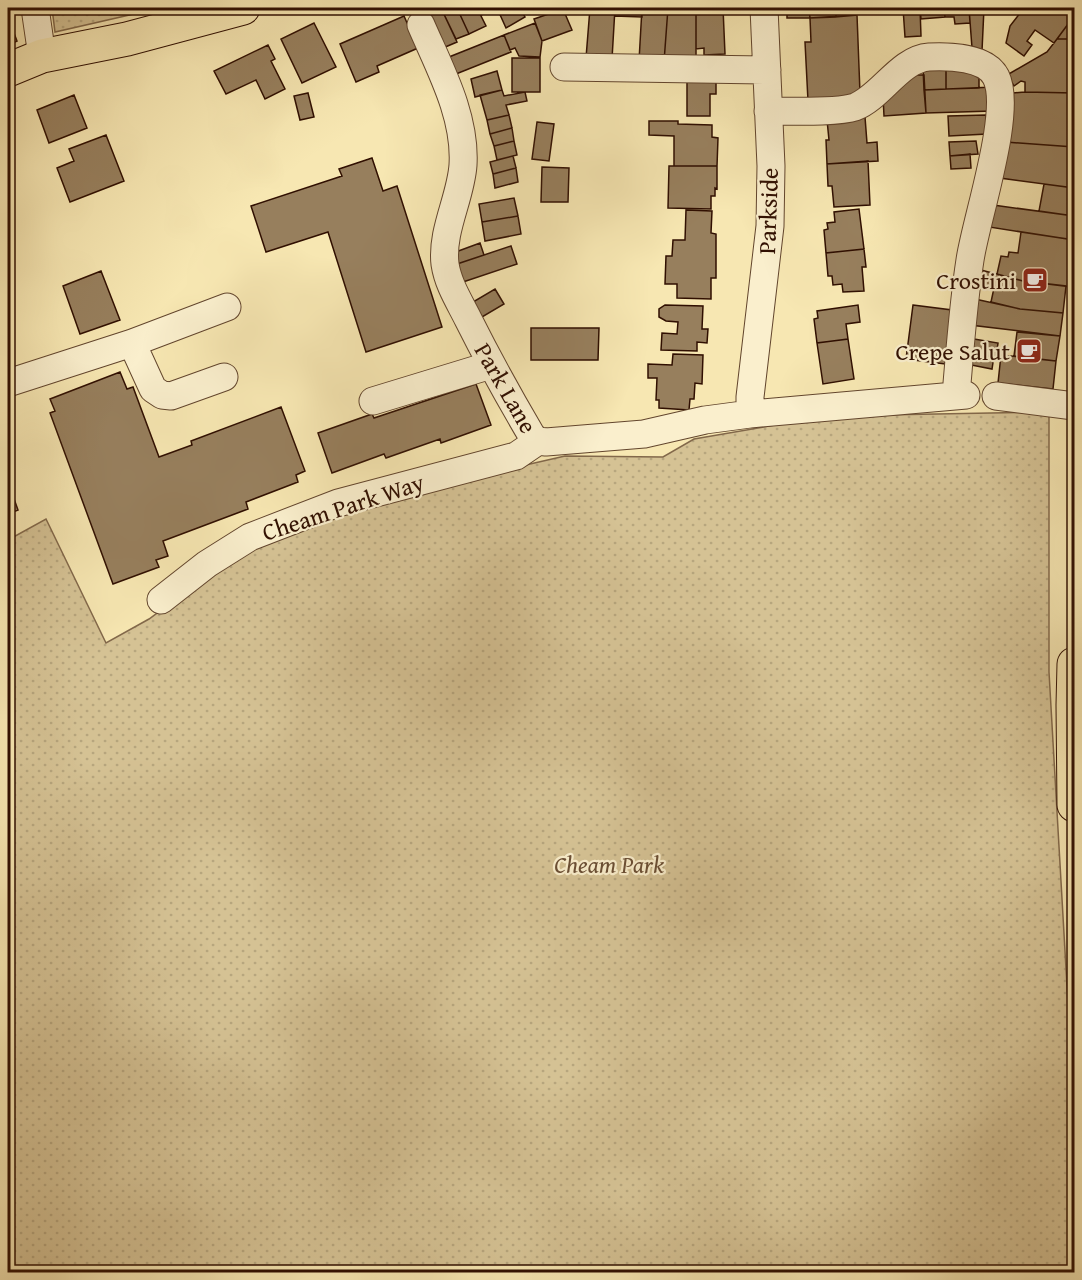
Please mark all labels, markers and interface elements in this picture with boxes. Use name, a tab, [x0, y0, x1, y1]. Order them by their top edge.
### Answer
street label: Parkside	[749, 167, 787, 255]
place label: Crostini	[936, 263, 1016, 298]
cafe icon: Crostini	[1020, 265, 1050, 295]
place label: Crepe Salut	[895, 334, 1011, 369]
street label: Park Lane	[466, 336, 546, 440]
cafe icon: Crepe Salut	[1014, 336, 1044, 366]
street label: Cheam Park Way	[258, 464, 429, 550]
park label: Cheam Park	[554, 847, 664, 882]

